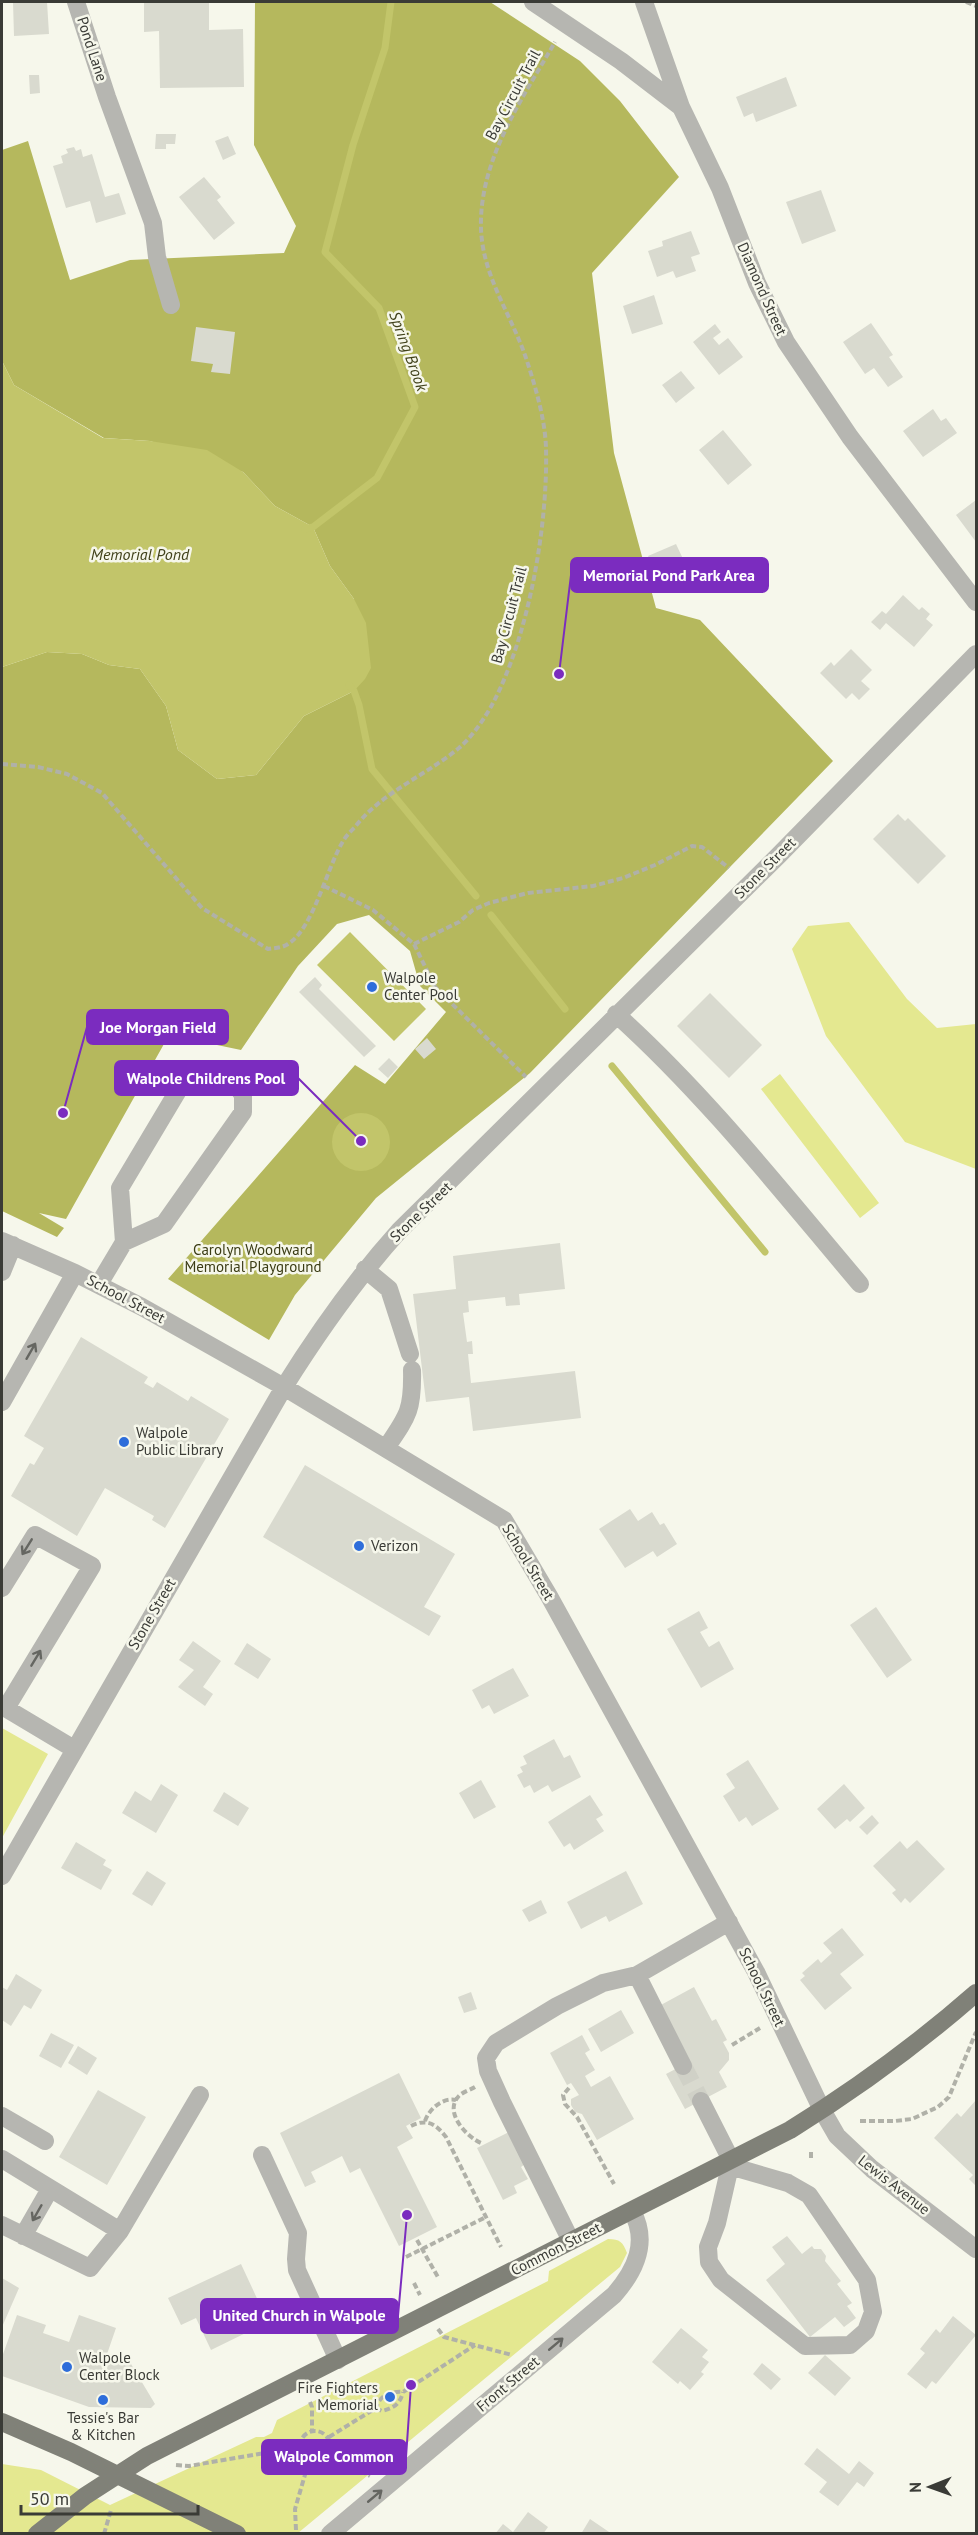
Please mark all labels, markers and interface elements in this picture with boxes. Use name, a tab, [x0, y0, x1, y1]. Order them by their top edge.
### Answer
street label: Pond Lane	[73, 14, 112, 84]
street label: Bay Circuit Trail	[481, 46, 545, 143]
street label: Diamond Street	[733, 239, 791, 338]
water label: Spring Brook	[385, 308, 433, 394]
water label: Memorial Pond	[91, 544, 190, 564]
callout: Memorial Pond Park Area	[571, 558, 768, 592]
street label: Bay Circuit Trail	[486, 564, 531, 665]
text: Memorial Pond Park Area	[583, 565, 755, 585]
street label: Stone Street	[730, 833, 799, 902]
place label: Walpole Center Pool	[384, 968, 458, 1004]
marker: Walpole Center Pool	[365, 980, 379, 994]
callout: Joe Morgan Field	[87, 1010, 228, 1044]
text: Joe Morgan Field	[99, 1017, 216, 1037]
callout: Walpole Childrens Pool	[115, 1061, 298, 1095]
text: Walpole Childrens Pool	[127, 1068, 286, 1088]
street label: Stone Street	[386, 1177, 456, 1246]
park label: Carolyn Woodward Memorial Playground	[184, 1240, 322, 1276]
street label: School Street	[84, 1270, 169, 1327]
one-way arrow	[25, 1343, 37, 1360]
place label: Walpole Public Library	[136, 1423, 223, 1459]
marker: Walpole Public Library	[117, 1435, 131, 1449]
street label: School Street	[498, 1520, 559, 1603]
place label: Verizon	[370, 1536, 418, 1555]
one-way arrow	[20, 1538, 32, 1555]
marker: Verizon	[352, 1539, 366, 1553]
street label: Stone Street	[124, 1575, 180, 1653]
one-way arrow	[30, 1650, 42, 1667]
street label: School Street	[735, 1944, 790, 2029]
street label: Lewis Avenue	[855, 2151, 934, 2219]
one-way arrow	[30, 2204, 42, 2221]
street label: Common Street	[507, 2218, 604, 2279]
callout: United Church in Walpole	[201, 2299, 398, 2333]
text: United Church in Walpole	[212, 2305, 386, 2325]
one-way arrow	[548, 2337, 564, 2350]
place label: Walpole Center Block	[79, 2348, 160, 2384]
street label: Front Street	[472, 2352, 543, 2415]
marker: Walpole Center Block	[60, 2360, 74, 2374]
place label: Fire Fighters Memorial	[298, 2378, 379, 2414]
marker: Fire Fighters Memorial	[383, 2390, 397, 2404]
marker: Tessie's Bar & Kitchen	[96, 2393, 110, 2407]
place label: Tessie's Bar & Kitchen	[67, 2408, 139, 2444]
callout: Walpole Common	[262, 2440, 406, 2474]
text: Walpole Common	[274, 2446, 394, 2466]
north arrow	[900, 2457, 960, 2517]
scale bar	[21, 2478, 198, 2516]
text: N	[905, 2482, 925, 2493]
text: 50 m	[30, 2487, 69, 2510]
one-way arrow	[367, 2489, 382, 2503]

